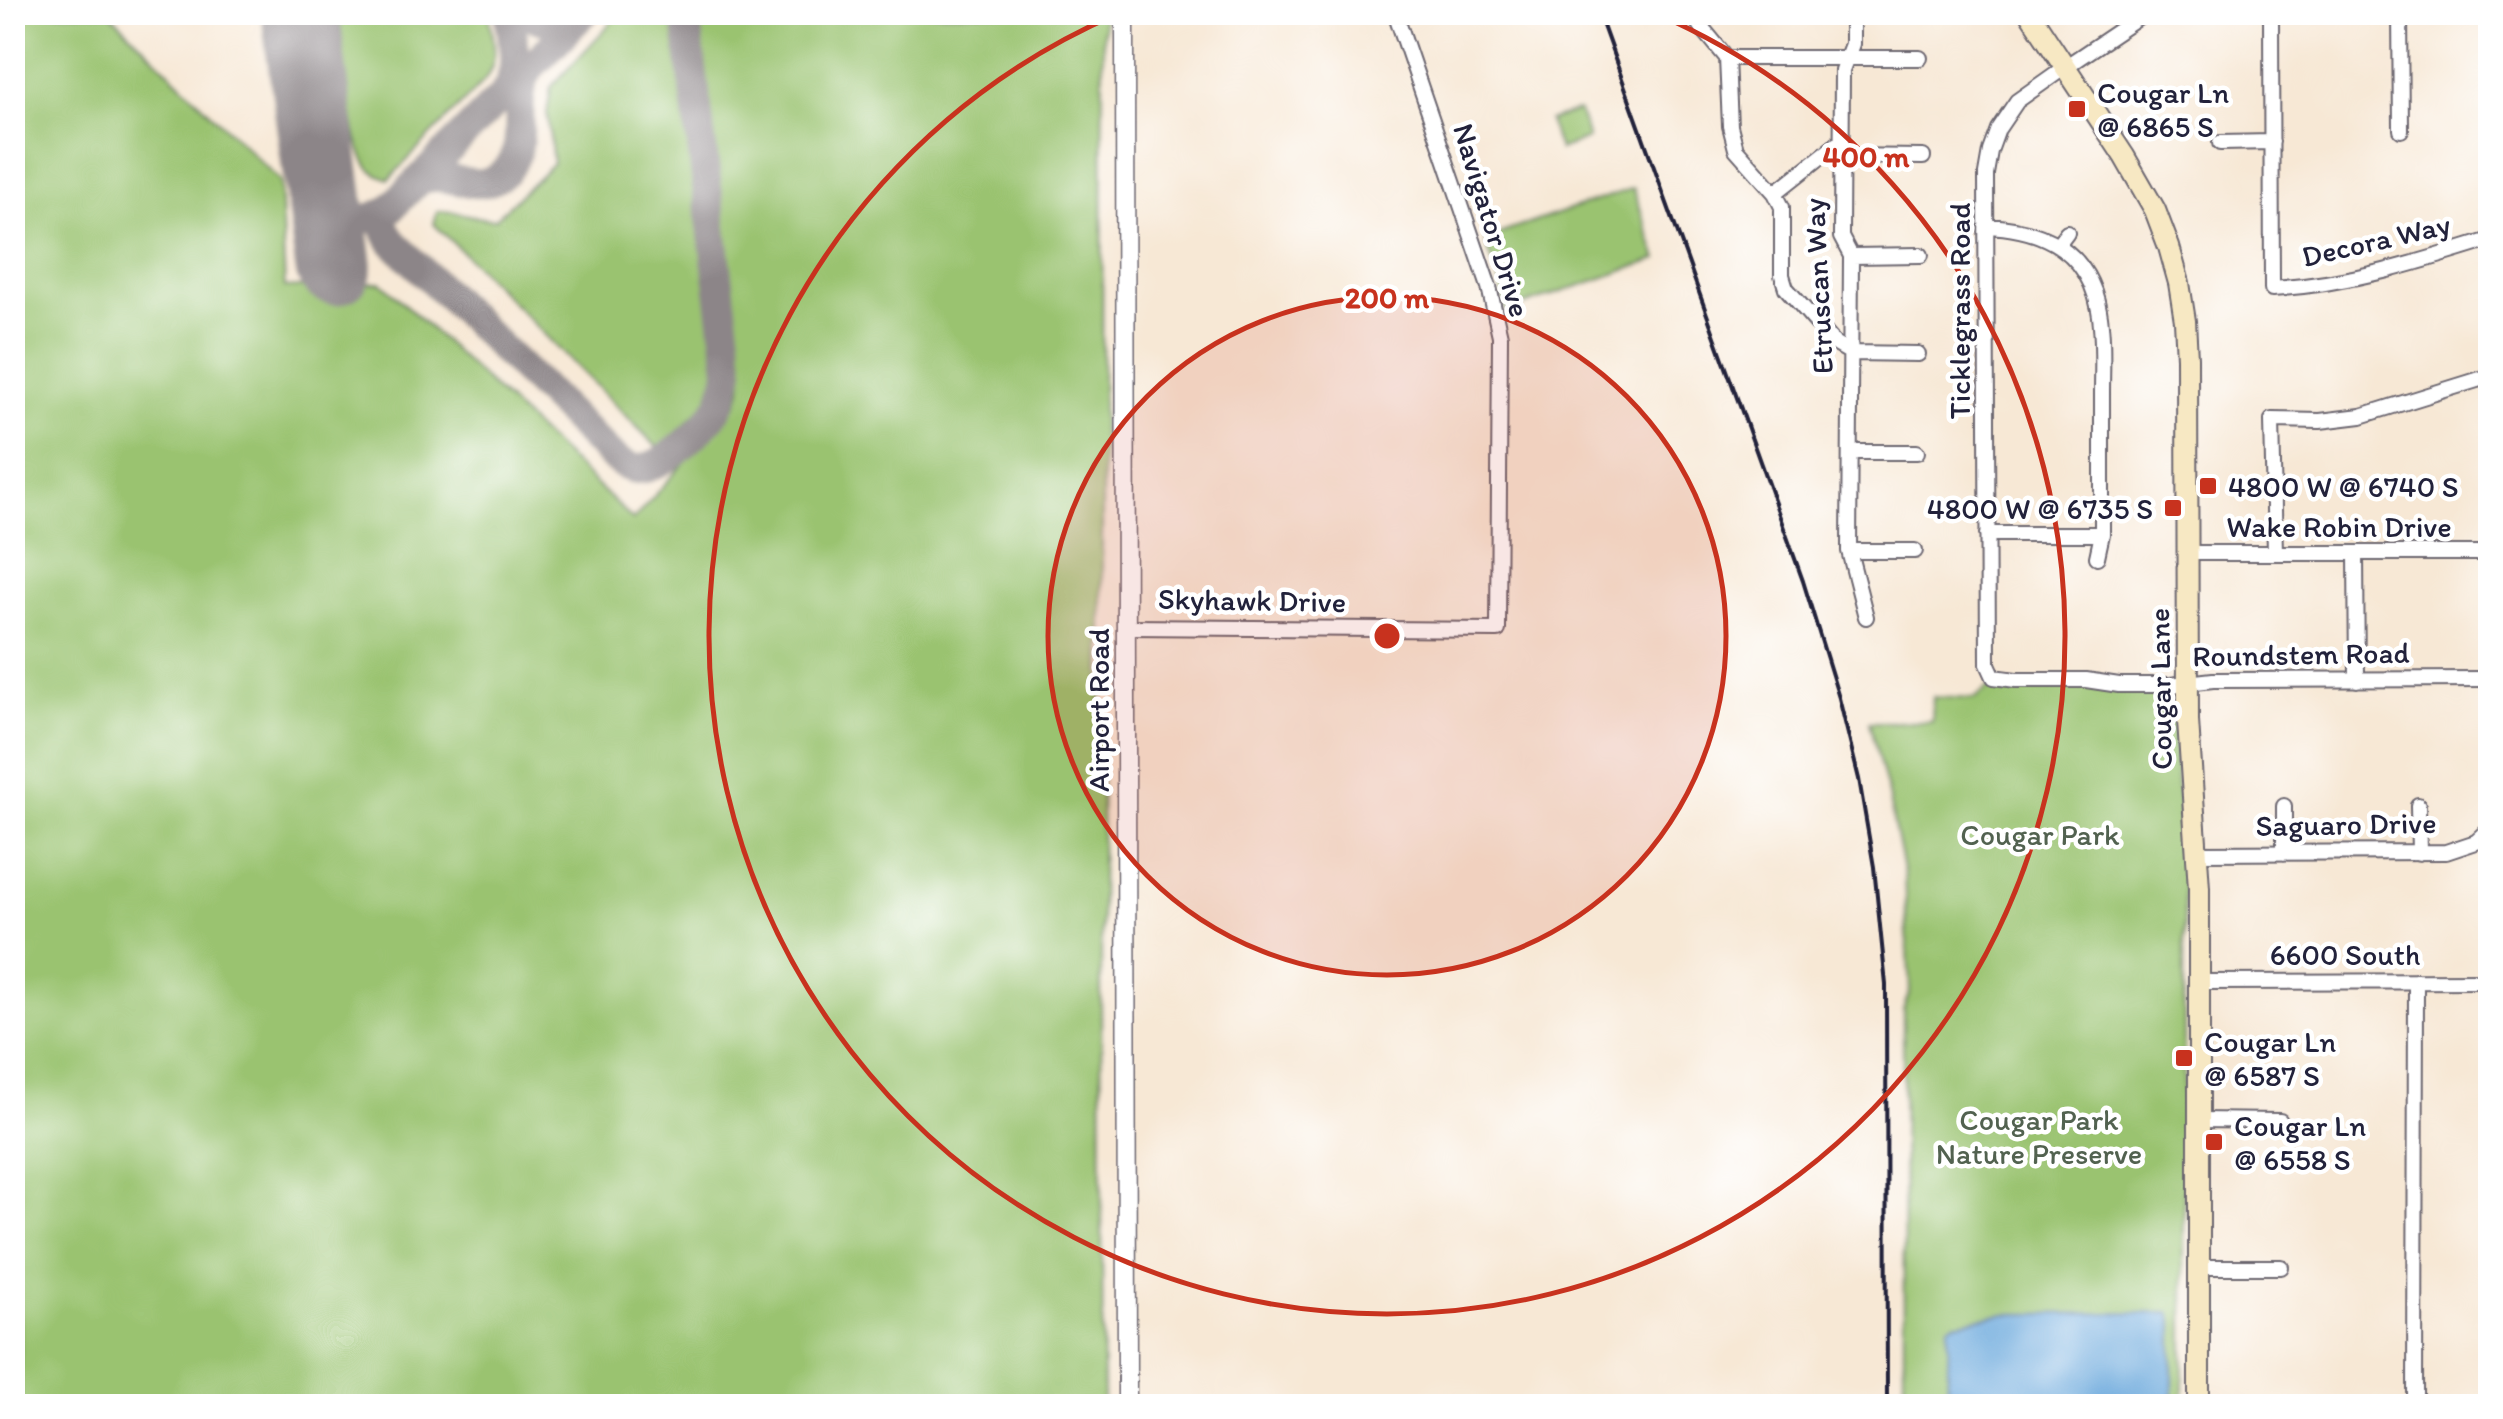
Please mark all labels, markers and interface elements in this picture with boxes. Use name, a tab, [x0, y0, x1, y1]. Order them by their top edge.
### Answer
place label: Cougar Ln @ 6865 S	[2097, 74, 2229, 145]
marker: Cougar Ln @ 6865 S	[2066, 98, 2088, 120]
street label: Navigator Drive	[1445, 119, 1539, 321]
text: 400 m	[1823, 138, 1910, 175]
street label: Etruscan Way	[1795, 197, 1841, 375]
street label: Ticklegrass Road	[1941, 203, 1978, 419]
street label: Decora Way	[2298, 205, 2454, 275]
text: 200 m	[1345, 279, 1430, 316]
place label: 4800 W @ 6740 S	[2228, 468, 2459, 505]
marker: 4800 W @ 6740 S	[2197, 475, 2219, 497]
place label: 4800 W @ 6735 S	[1927, 490, 2153, 527]
marker: 4800 W @ 6735 S	[2162, 497, 2184, 519]
street label: Wake Robin Drive	[2226, 508, 2452, 545]
street label: Skyhawk Drive	[1158, 580, 1346, 620]
street label: Cougar Lane	[2140, 608, 2180, 770]
centre of rings	[1369, 618, 1405, 654]
street label: Airport Road	[1080, 628, 1117, 792]
street label: Roundstem Road	[2192, 634, 2410, 674]
street label: Saguaro Drive	[2255, 804, 2437, 844]
park label: Cougar Park	[1960, 816, 2120, 853]
street label: 6600 South	[2270, 936, 2420, 973]
place label: Cougar Ln @ 6587 S	[2204, 1023, 2336, 1094]
marker: Cougar Ln @ 6587 S	[2173, 1047, 2195, 1069]
park label: Cougar Park Nature Preserve	[1936, 1101, 2142, 1172]
place label: Cougar Ln @ 6558 S	[2234, 1107, 2366, 1178]
marker: Cougar Ln @ 6558 S	[2203, 1131, 2225, 1153]

